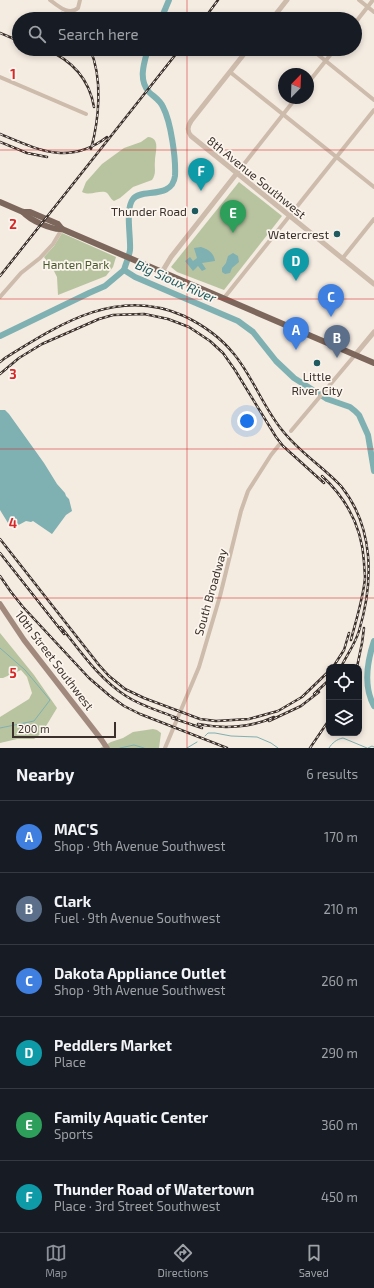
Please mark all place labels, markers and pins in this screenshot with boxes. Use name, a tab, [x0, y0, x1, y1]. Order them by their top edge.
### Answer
pin: F	[188, 158, 214, 191]
pin: E	[220, 200, 246, 233]
place label: Thunder Road	[111, 204, 187, 218]
marker: Thunder Road	[190, 206, 200, 216]
place label: Watercrest	[268, 227, 329, 241]
marker: Watercrest	[332, 229, 342, 239]
pin: D	[283, 248, 309, 281]
pin: C	[318, 284, 344, 317]
pin: A	[283, 317, 309, 350]
pin: B	[324, 325, 350, 358]
marker: Little River City	[312, 358, 322, 368]
place label: Little River City	[291, 369, 343, 397]

